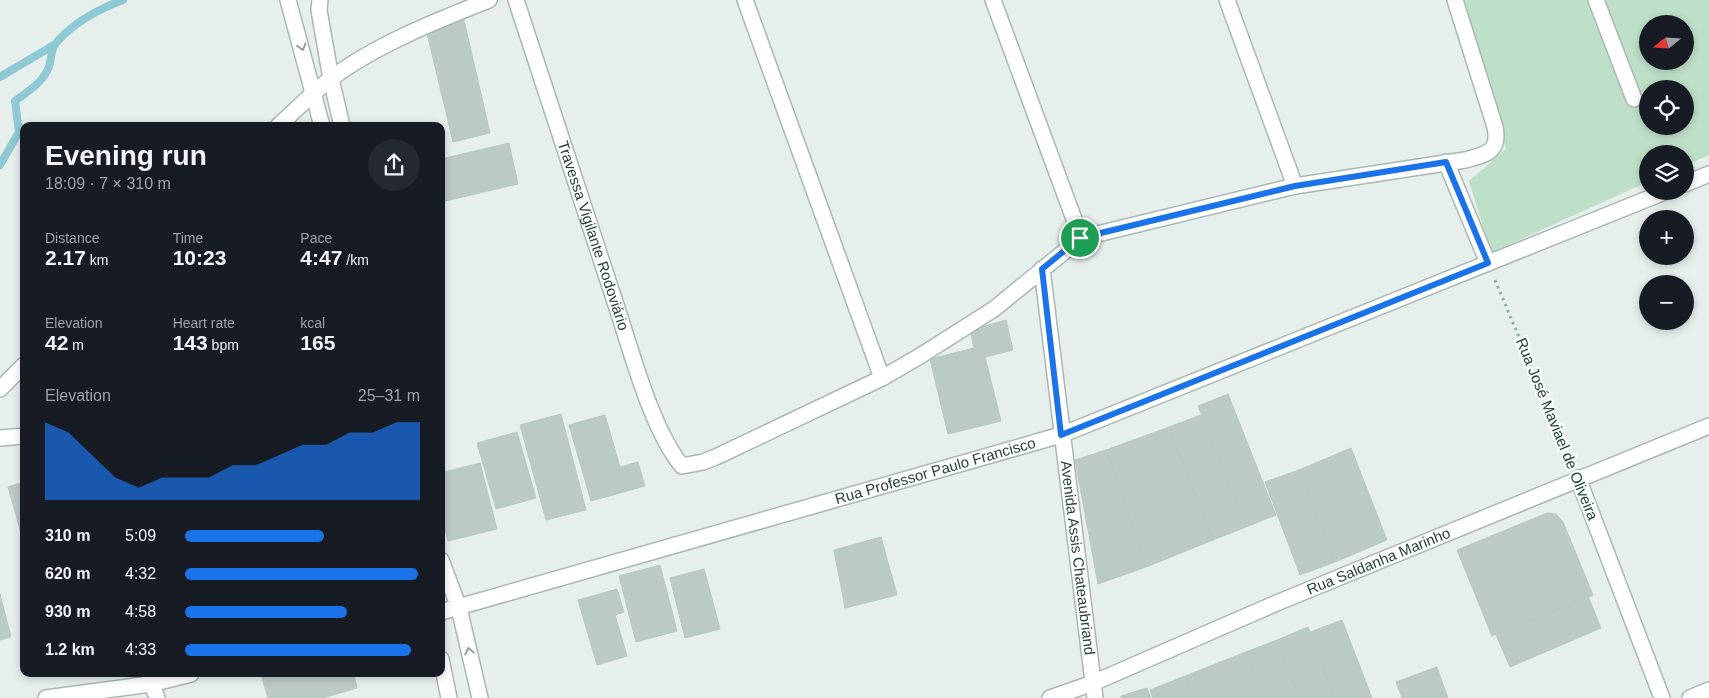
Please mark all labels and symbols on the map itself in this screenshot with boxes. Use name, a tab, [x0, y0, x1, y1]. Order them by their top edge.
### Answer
north arrow	[1639, 15, 1694, 70]
one-way arrow	[296, 42, 306, 50]
street label: Travessa Vigilante Rodoviário	[555, 139, 633, 332]
pin	[1059, 217, 1101, 259]
street label: Rua José Maviael de Oliveira	[1513, 335, 1602, 523]
street label: Rua Professor Paulo Francisco	[833, 434, 1037, 507]
street label: Avenida Assis Chateaubriand	[1058, 460, 1099, 656]
street label: Rua Saldanha Marinho	[1304, 524, 1453, 598]
one-way arrow	[464, 646, 475, 655]

